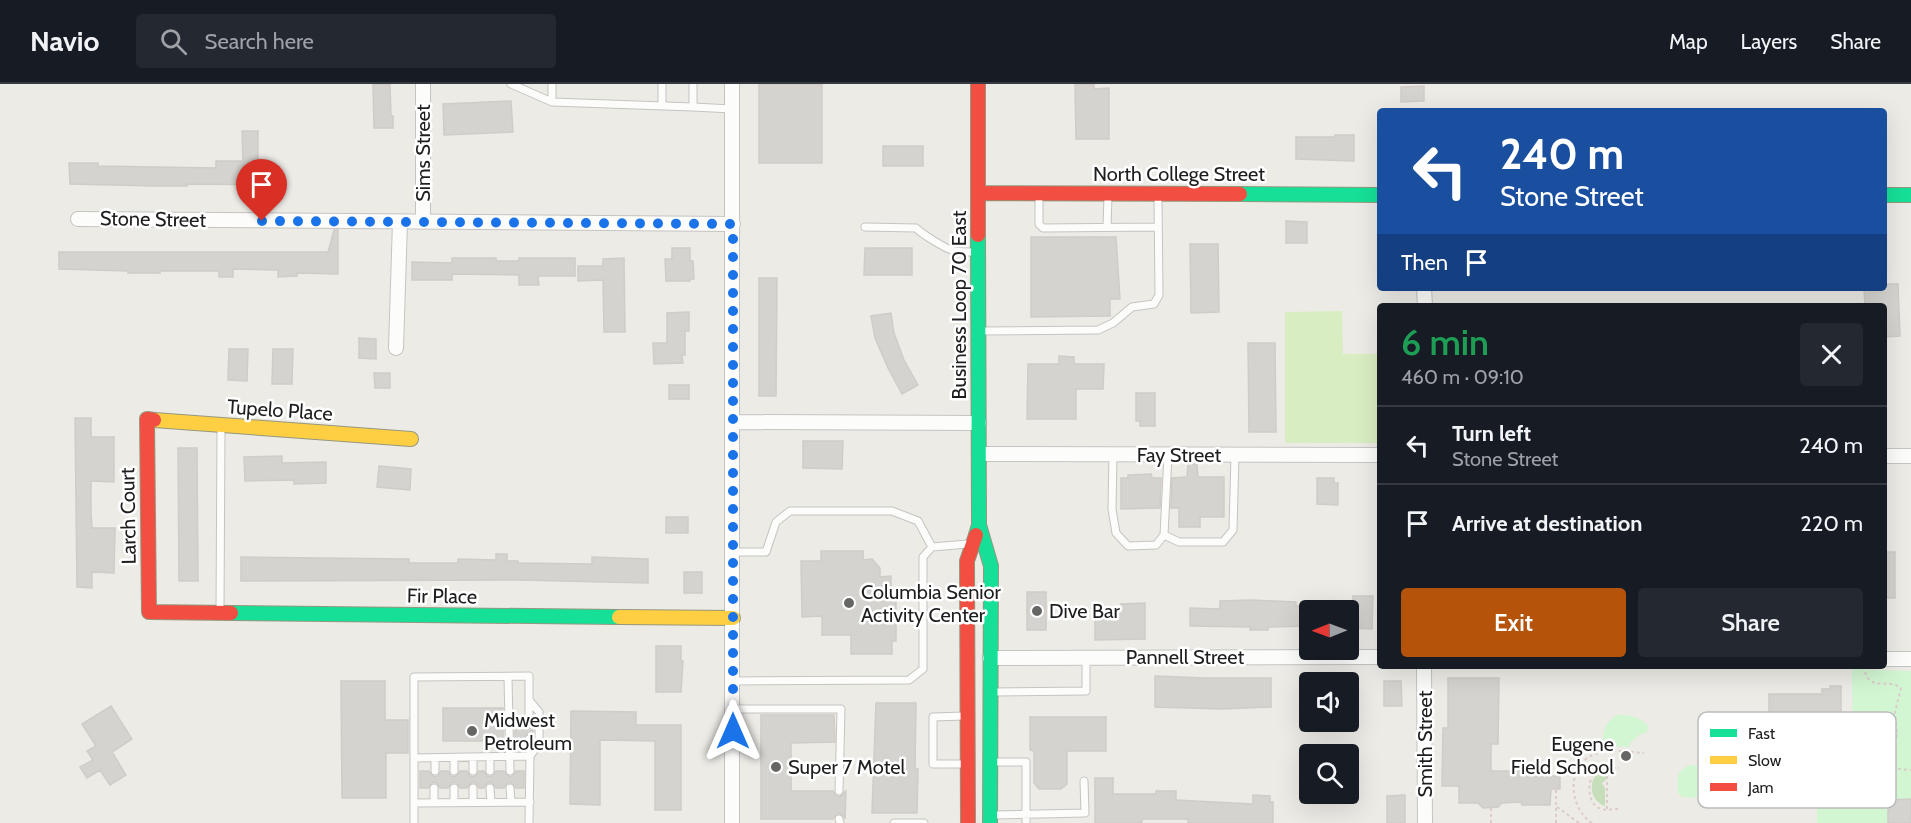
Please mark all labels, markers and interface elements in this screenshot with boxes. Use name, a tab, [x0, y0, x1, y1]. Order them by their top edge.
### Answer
search box	[136, 14, 556, 68]
text: Navio	[30, 24, 100, 58]
icon: search	[157, 25, 190, 58]
text: Search here	[205, 28, 314, 55]
text: Map	[1669, 29, 1708, 54]
text: Layers	[1741, 29, 1797, 54]
text: Share	[1830, 29, 1881, 54]
street label: Sims Street	[411, 104, 435, 202]
text: 240 m	[1500, 128, 1624, 180]
icon: left	[1401, 132, 1479, 210]
pin	[236, 159, 287, 221]
street label: North College Street	[1093, 162, 1265, 186]
icon: arrive	[245, 168, 278, 201]
text: Stone Street	[1500, 180, 1644, 213]
street label: Stone Street	[100, 206, 207, 232]
street label: Business Loop 70 East	[947, 210, 971, 399]
icon: arrive	[1460, 246, 1493, 279]
text: Then	[1401, 249, 1448, 276]
text: 6 min	[1401, 320, 1489, 364]
button: close	[1800, 323, 1863, 386]
text: 460 m · 09:10	[1401, 365, 1524, 389]
street label: Tupelo Place	[226, 394, 334, 426]
text: Turn left	[1452, 420, 1531, 447]
icon: left	[1401, 429, 1434, 462]
text: 240 m	[1799, 432, 1863, 459]
street label: Fay Street	[1137, 443, 1222, 467]
text: Stone Street	[1452, 447, 1558, 471]
street label: Larch Court	[115, 467, 141, 565]
icon: arrive	[1401, 507, 1434, 540]
text: Arrive at destination	[1452, 510, 1642, 537]
text: 220 m	[1800, 510, 1863, 537]
place label: Columbia Senior Activity Center	[861, 580, 1002, 627]
street label: Fir Place	[407, 583, 477, 609]
button: Exit	[1401, 588, 1626, 657]
button: Share	[1638, 588, 1863, 657]
marker: Columbia Senior Activity Center	[842, 596, 856, 610]
place label: Dive Bar	[1049, 599, 1121, 623]
north arrow	[1299, 600, 1359, 660]
map controls	[1299, 600, 1359, 804]
marker: Dive Bar	[1030, 604, 1044, 618]
street label: Pannell Street	[1126, 645, 1245, 669]
button: sound	[1299, 672, 1359, 732]
street label: Smith Street	[1413, 690, 1437, 797]
position arrow	[701, 699, 765, 763]
place label: Midwest Petroleum	[484, 708, 572, 755]
legend	[1698, 712, 1896, 808]
marker: Midwest Petroleum	[465, 724, 479, 738]
text: Fast	[1748, 724, 1776, 743]
place label: Eugene Field School	[1511, 732, 1614, 779]
button: search	[1299, 744, 1359, 804]
marker: Eugene Field School	[1619, 749, 1633, 763]
text: Slow	[1748, 751, 1782, 770]
place label: Super 7 Motel	[788, 755, 906, 779]
marker: Super 7 Motel	[769, 760, 783, 774]
text: Jam	[1747, 778, 1774, 797]

